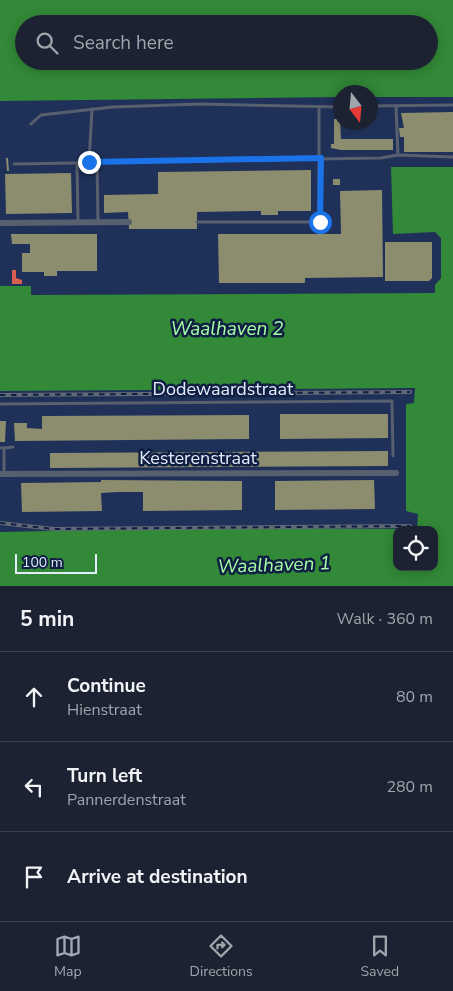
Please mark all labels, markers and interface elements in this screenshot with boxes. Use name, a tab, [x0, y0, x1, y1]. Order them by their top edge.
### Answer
search box	[15, 15, 438, 70]
icon: search	[33, 29, 61, 57]
text: Search here	[73, 30, 174, 56]
north arrow	[333, 85, 378, 130]
route end	[78, 151, 101, 174]
route start	[309, 211, 332, 234]
water label: Waalhaven 2	[170, 316, 284, 342]
street label: Dodewaardstraat	[153, 377, 294, 401]
street label: Kesterenstraat	[139, 446, 258, 470]
map controls	[393, 526, 438, 571]
button: locate	[393, 526, 438, 571]
water label: Waalhaven 1	[217, 550, 331, 580]
scale bar	[15, 551, 98, 574]
text: 100 m	[22, 553, 63, 572]
text: 5 min	[20, 605, 74, 633]
text: Walk · 360 m	[337, 608, 433, 630]
text: Continue	[67, 673, 146, 699]
icon: ahead	[20, 683, 48, 711]
text: 80 m	[396, 686, 433, 708]
text: Hienstraat	[67, 699, 142, 721]
text: Turn left	[67, 763, 142, 789]
icon: left	[20, 773, 48, 801]
text: 280 m	[386, 776, 433, 798]
text: Pannerdenstraat	[67, 789, 186, 811]
icon: arrive	[20, 863, 48, 891]
text: Arrive at destination	[67, 864, 248, 890]
tab: Map	[54, 932, 82, 981]
tab: Directions	[190, 932, 253, 981]
tab: Saved	[360, 932, 399, 981]

